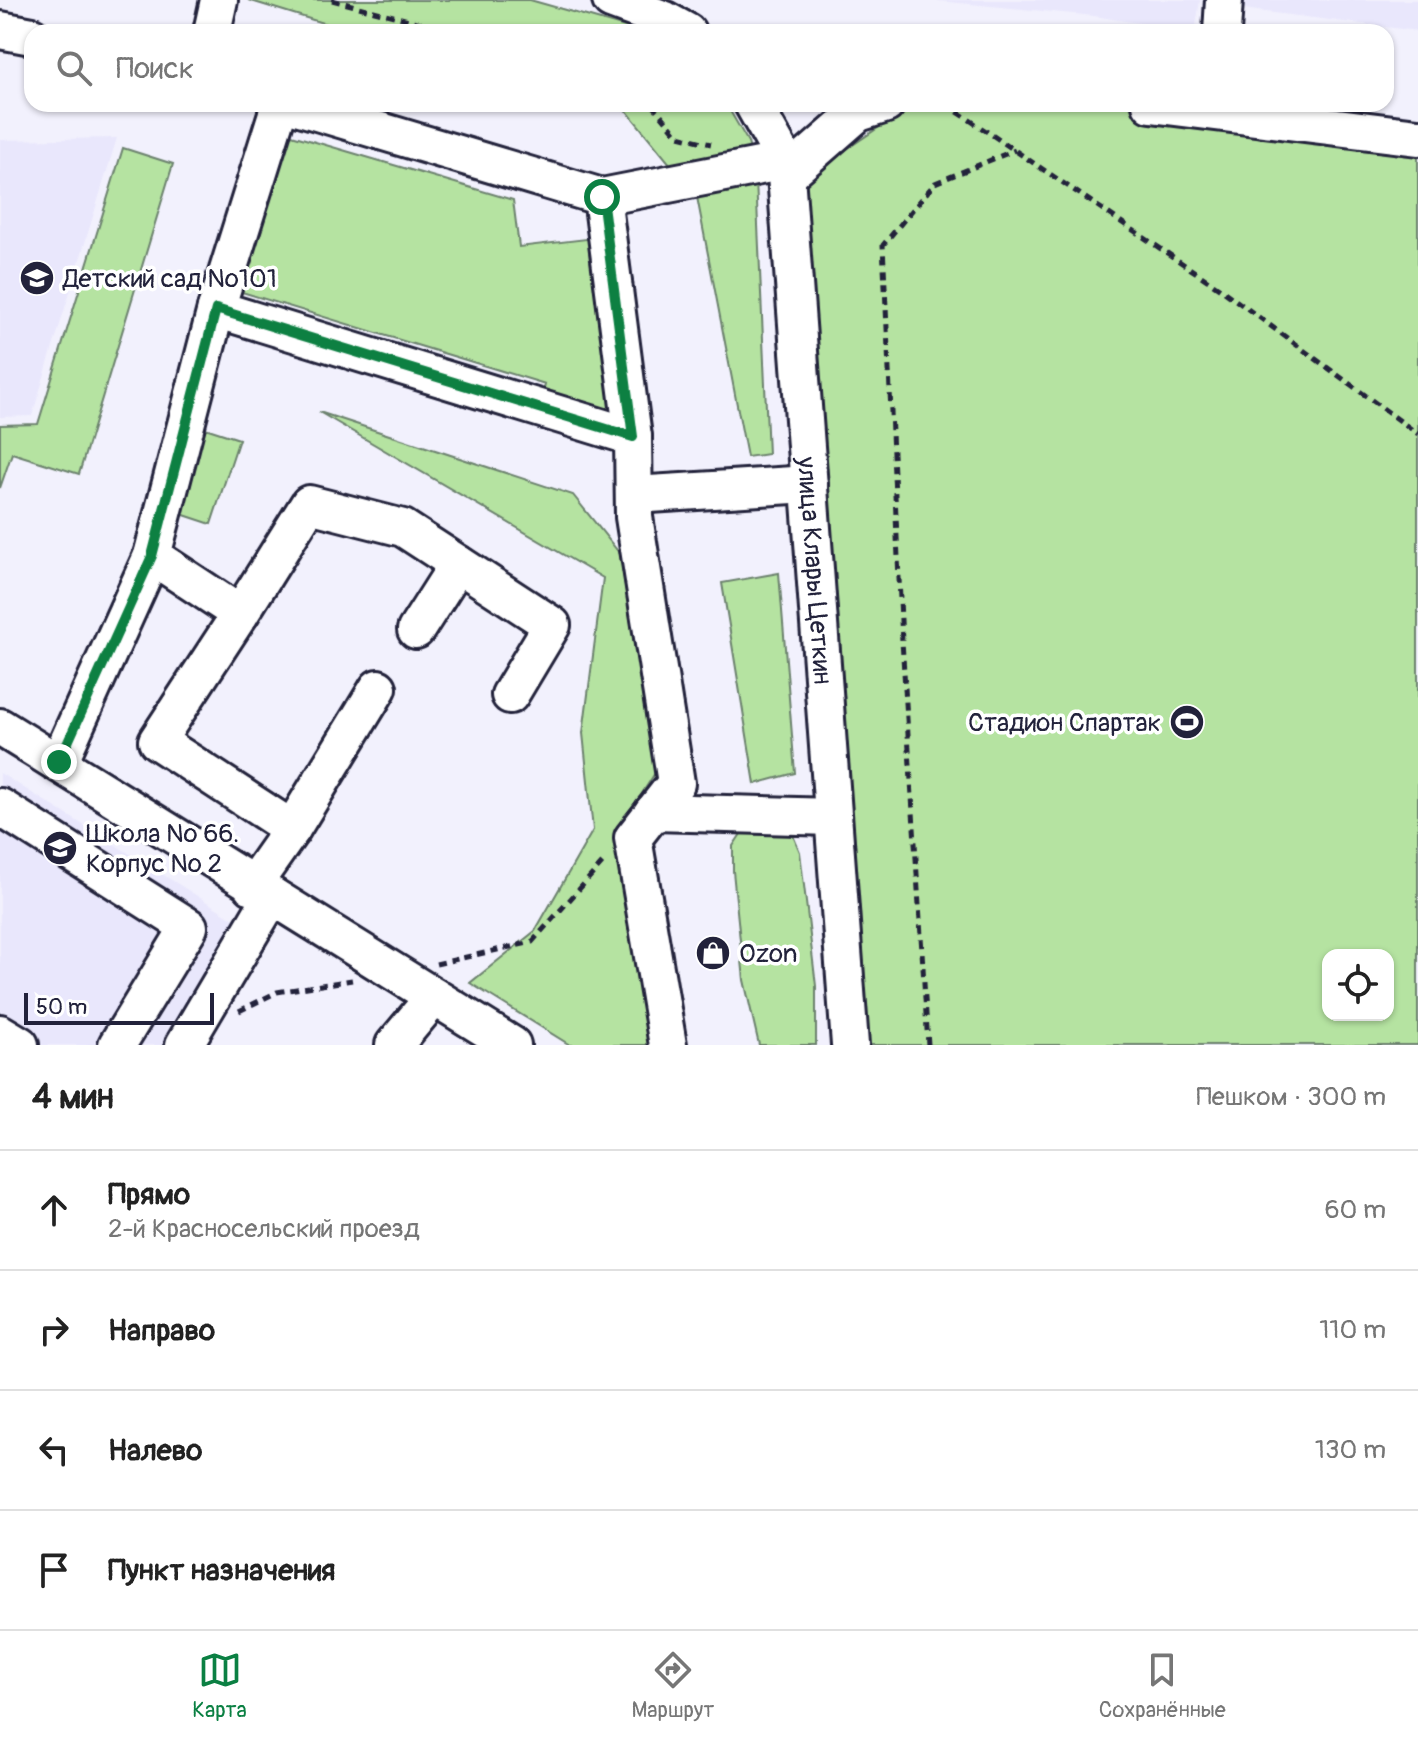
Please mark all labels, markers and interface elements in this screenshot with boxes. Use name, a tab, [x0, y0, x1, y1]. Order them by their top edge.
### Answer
search box	[24, 24, 1394, 112]
icon: search	[52, 46, 96, 90]
text: Поиск	[116, 50, 194, 87]
route start	[584, 179, 620, 215]
school or university icon: Детский сад №101	[18, 259, 56, 297]
place label: Детский сад №101	[62, 263, 277, 295]
street label: улица Клары Цеткин	[790, 455, 838, 686]
sports icon: Стадион Спартак	[1168, 703, 1206, 741]
place label: Стадион Спартак	[968, 707, 1161, 739]
route end	[41, 744, 77, 780]
place label: Школа № 66. Корпус № 2	[86, 818, 239, 880]
school or university icon: Школа № 66. Корпус № 2	[41, 829, 79, 867]
shop icon: Ozon	[694, 934, 732, 972]
place label: Ozon	[739, 938, 797, 970]
map controls	[1322, 949, 1394, 1021]
button: locate	[1322, 949, 1394, 1021]
scale bar	[24, 989, 214, 1025]
text: 50 m	[36, 993, 87, 1021]
text: 4 мин	[32, 1076, 114, 1119]
text: Пешком · 300 m	[1196, 1081, 1386, 1113]
text: Прямо	[108, 1176, 190, 1213]
icon: ahead	[32, 1188, 76, 1232]
text: 60 m	[1324, 1194, 1386, 1226]
text: 2-й Красносельский проезд	[108, 1213, 420, 1245]
icon: right	[32, 1308, 76, 1352]
text: Направо	[108, 1312, 215, 1349]
text: 110 m	[1319, 1314, 1386, 1346]
icon: left	[32, 1428, 76, 1472]
text: Налево	[108, 1432, 202, 1469]
text: 130 m	[1315, 1434, 1386, 1466]
icon: arrive	[32, 1548, 76, 1592]
text: Пункт назначения	[108, 1552, 335, 1589]
tab: Карта	[192, 1648, 247, 1724]
tab: Маршрут	[631, 1648, 714, 1724]
tab: Сохранённые	[1099, 1648, 1226, 1724]

